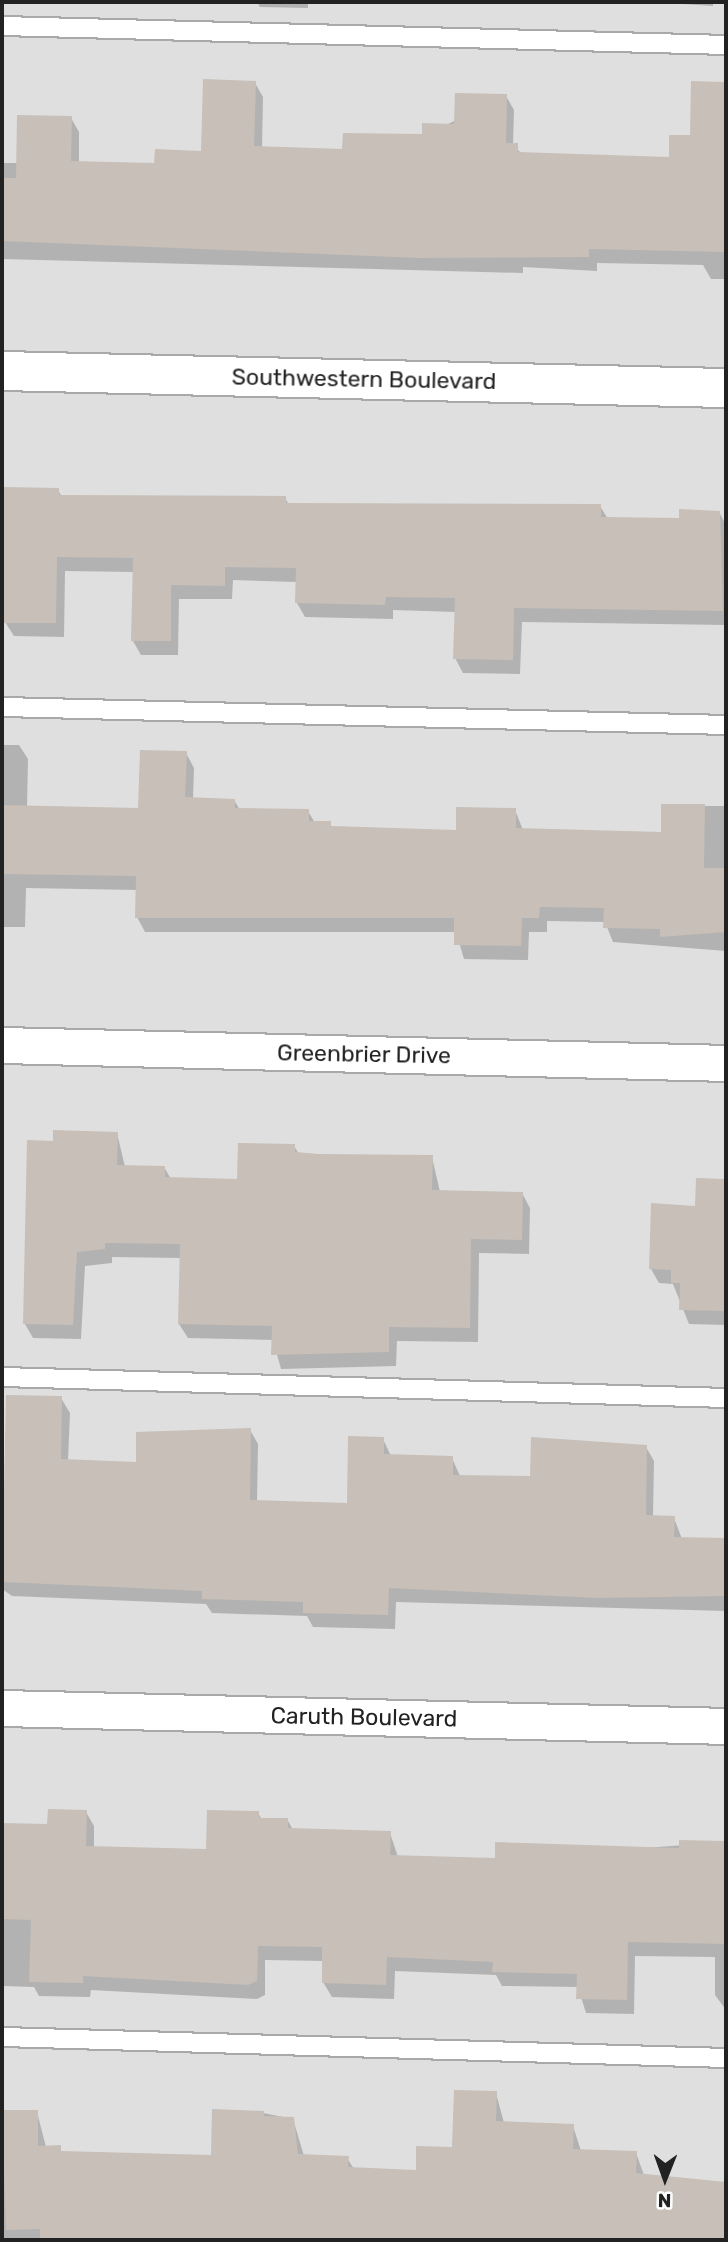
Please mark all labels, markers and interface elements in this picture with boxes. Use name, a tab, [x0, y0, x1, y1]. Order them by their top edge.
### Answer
street label: Southwestern Boulevard	[231, 363, 497, 395]
street label: Greenbrier Drive	[277, 1039, 451, 1069]
street label: Caruth Boulevard	[270, 1702, 458, 1732]
north arrow	[630, 2144, 700, 2214]
text: N	[658, 2189, 672, 2212]

